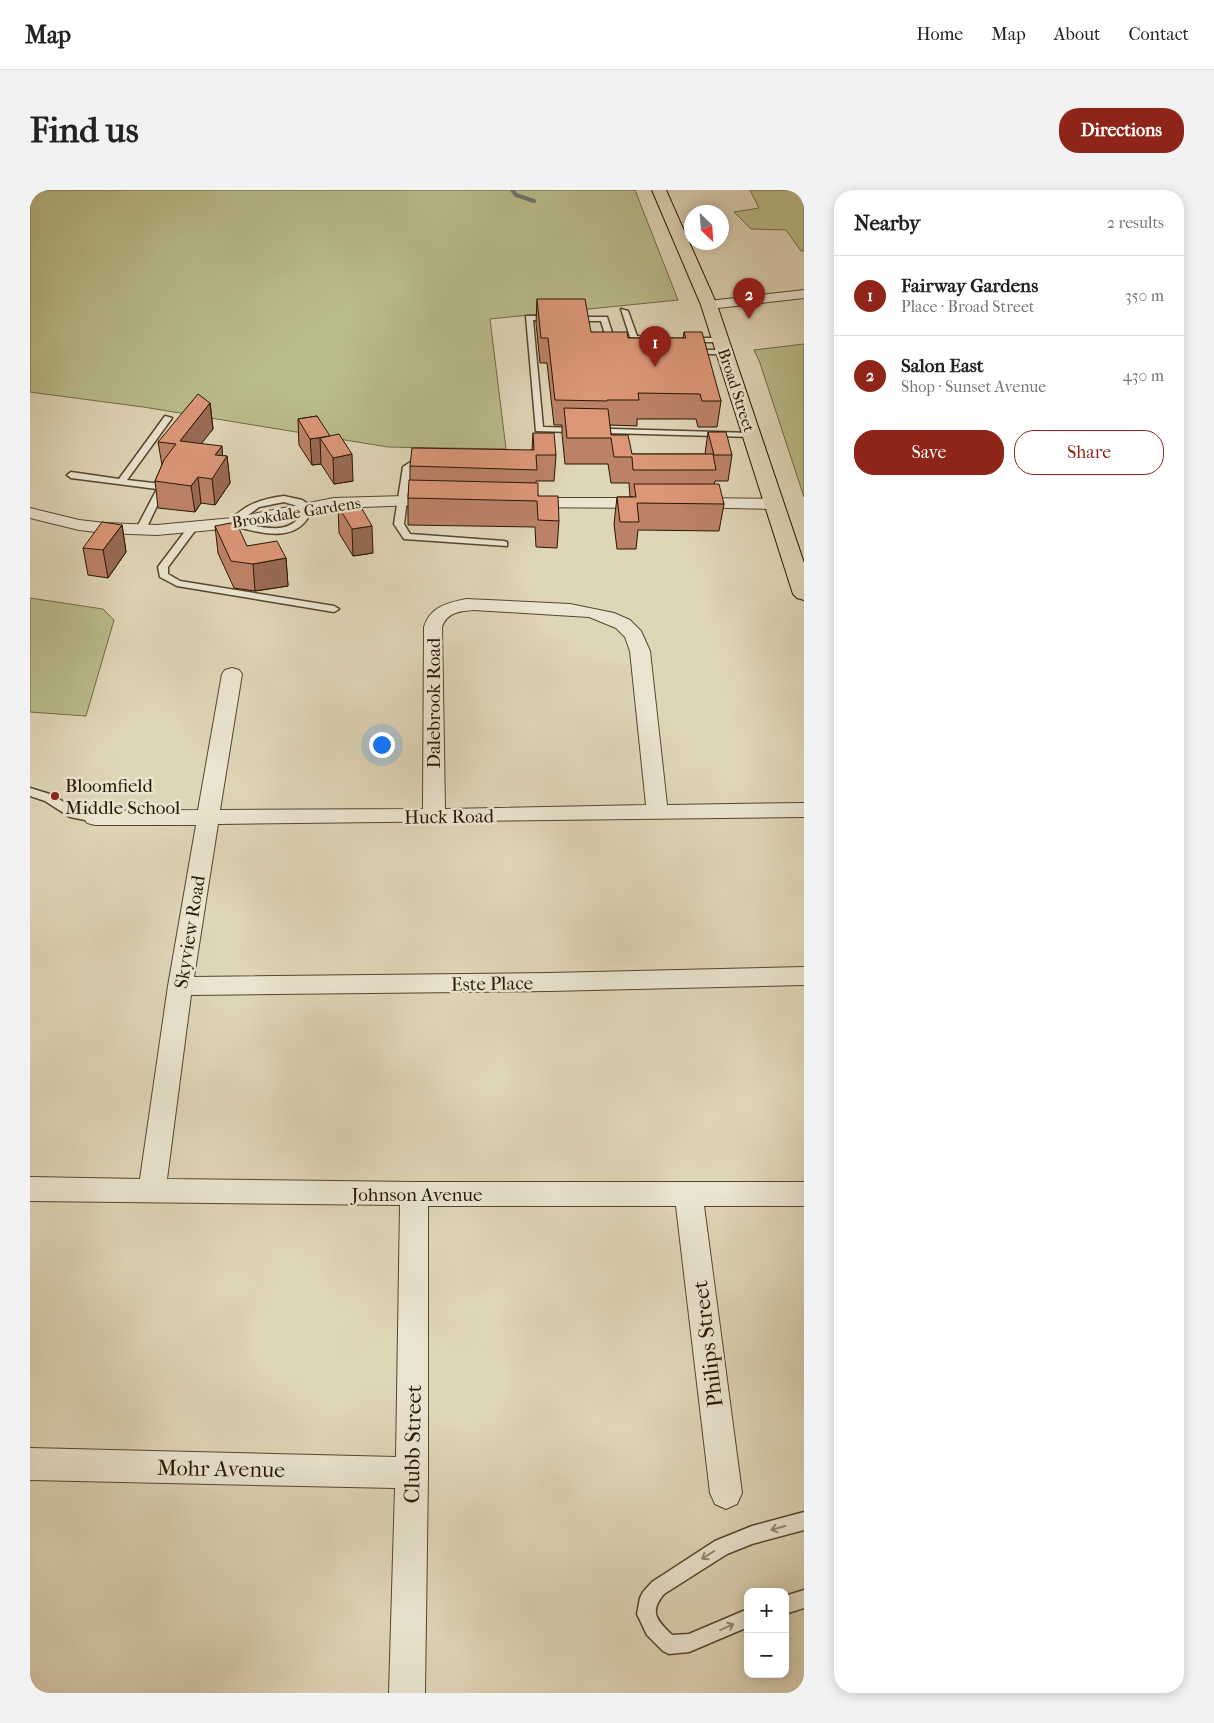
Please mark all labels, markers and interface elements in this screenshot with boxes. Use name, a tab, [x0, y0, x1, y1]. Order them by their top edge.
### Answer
text: Map	[25, 21, 71, 49]
text: Home	[916, 24, 963, 45]
text: Map	[991, 24, 1026, 45]
text: About	[1054, 24, 1100, 45]
text: Contact	[1128, 24, 1189, 45]
button: Directions	[1059, 108, 1184, 153]
text: Find us	[30, 110, 139, 151]
north arrow	[684, 205, 729, 250]
text: Nearby	[854, 211, 920, 235]
text: 2 results	[1107, 213, 1164, 232]
text: Fairway Gardens	[901, 275, 1038, 297]
pin: 2	[733, 278, 765, 319]
text: 1	[867, 286, 873, 305]
text: 350 m	[1125, 286, 1164, 305]
text: Place · Broad Street	[901, 297, 1035, 316]
pin: 1	[639, 326, 671, 367]
street label: Broad Street	[714, 346, 759, 435]
text: Salon East	[901, 355, 984, 377]
text: 2	[866, 366, 874, 385]
text: 430 m	[1122, 366, 1164, 385]
text: Shop · Sunset Avenue	[901, 377, 1046, 396]
button: Save	[854, 430, 1004, 475]
button: Share	[1014, 430, 1164, 475]
street label: Brookdale Gardens	[230, 493, 362, 532]
street label: Dalebrook Road	[423, 637, 445, 768]
your location	[369, 732, 395, 758]
place label: Bloomfield Middle School	[65, 775, 180, 819]
marker: Bloomfield Middle School	[49, 790, 61, 802]
street label: Huck Road	[404, 805, 495, 829]
street label: Skyview Road	[170, 873, 210, 990]
street label: Este Place	[451, 972, 533, 996]
street label: Johnson Avenue	[350, 1184, 482, 1206]
street label: Philips Street	[687, 1279, 729, 1409]
street label: Clubb Street	[399, 1384, 427, 1504]
street label: Mohr Avenue	[157, 1455, 285, 1483]
one-way arrow	[771, 1524, 787, 1534]
one-way arrow	[701, 1550, 715, 1560]
map controls	[744, 1588, 789, 1678]
button: +	[744, 1588, 789, 1633]
one-way arrow	[719, 1622, 734, 1632]
button: −	[744, 1633, 789, 1678]

